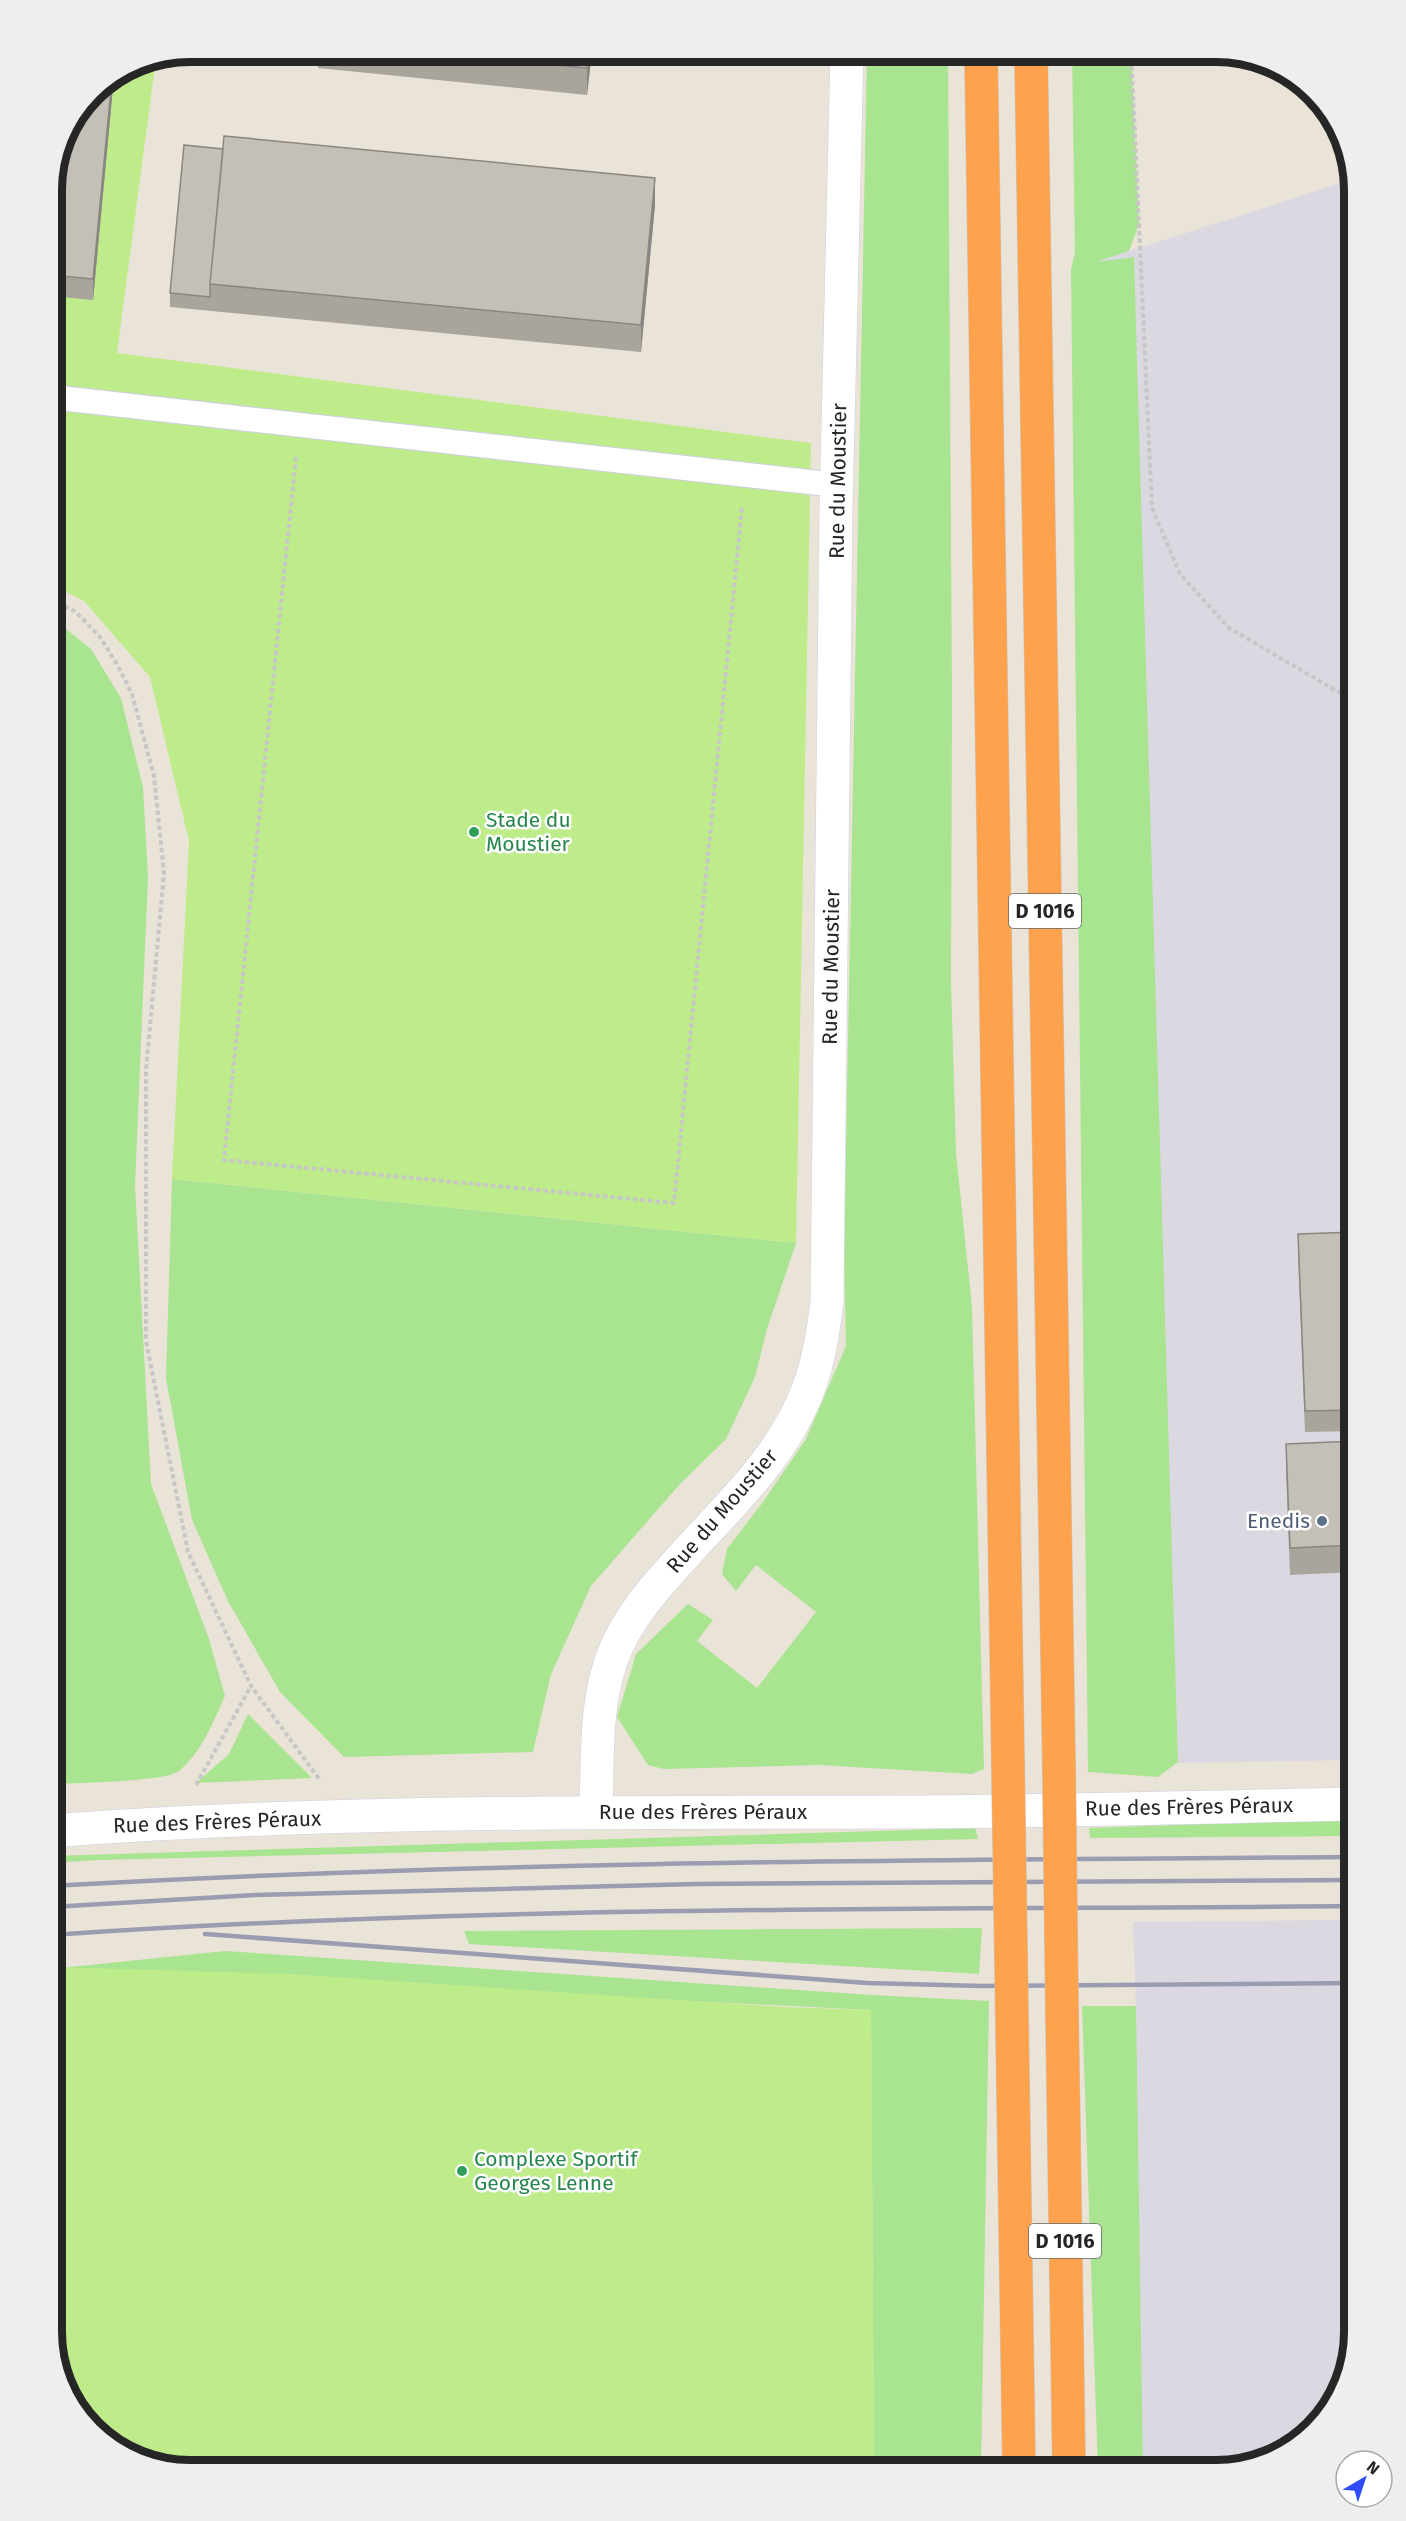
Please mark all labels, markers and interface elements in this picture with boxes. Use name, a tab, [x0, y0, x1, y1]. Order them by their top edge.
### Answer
street label: Rue du Moustier	[824, 403, 852, 559]
place label: Stade du Moustier	[486, 807, 571, 857]
marker: Stade du Moustier	[467, 825, 481, 839]
street label: Rue du Moustier	[817, 889, 845, 1045]
road number: D 1016	[1009, 894, 1081, 928]
street label: Rue du Moustier	[661, 1444, 783, 1578]
place label: Enedis	[1247, 1508, 1310, 1534]
marker: Enedis	[1315, 1514, 1329, 1528]
street label: Rue des Frères Péraux	[1085, 1792, 1294, 1822]
street label: Rue des Frères Péraux	[599, 1799, 808, 1825]
street label: Rue des Frères Péraux	[112, 1805, 322, 1839]
place label: Complexe Sportif Georges Lenne	[474, 2146, 639, 2196]
marker: Complexe Sportif Georges Lenne	[455, 2164, 469, 2178]
road number: D 1016	[1029, 2224, 1101, 2258]
north arrow	[1334, 2449, 1394, 2509]
text: N	[1363, 2457, 1383, 2478]

